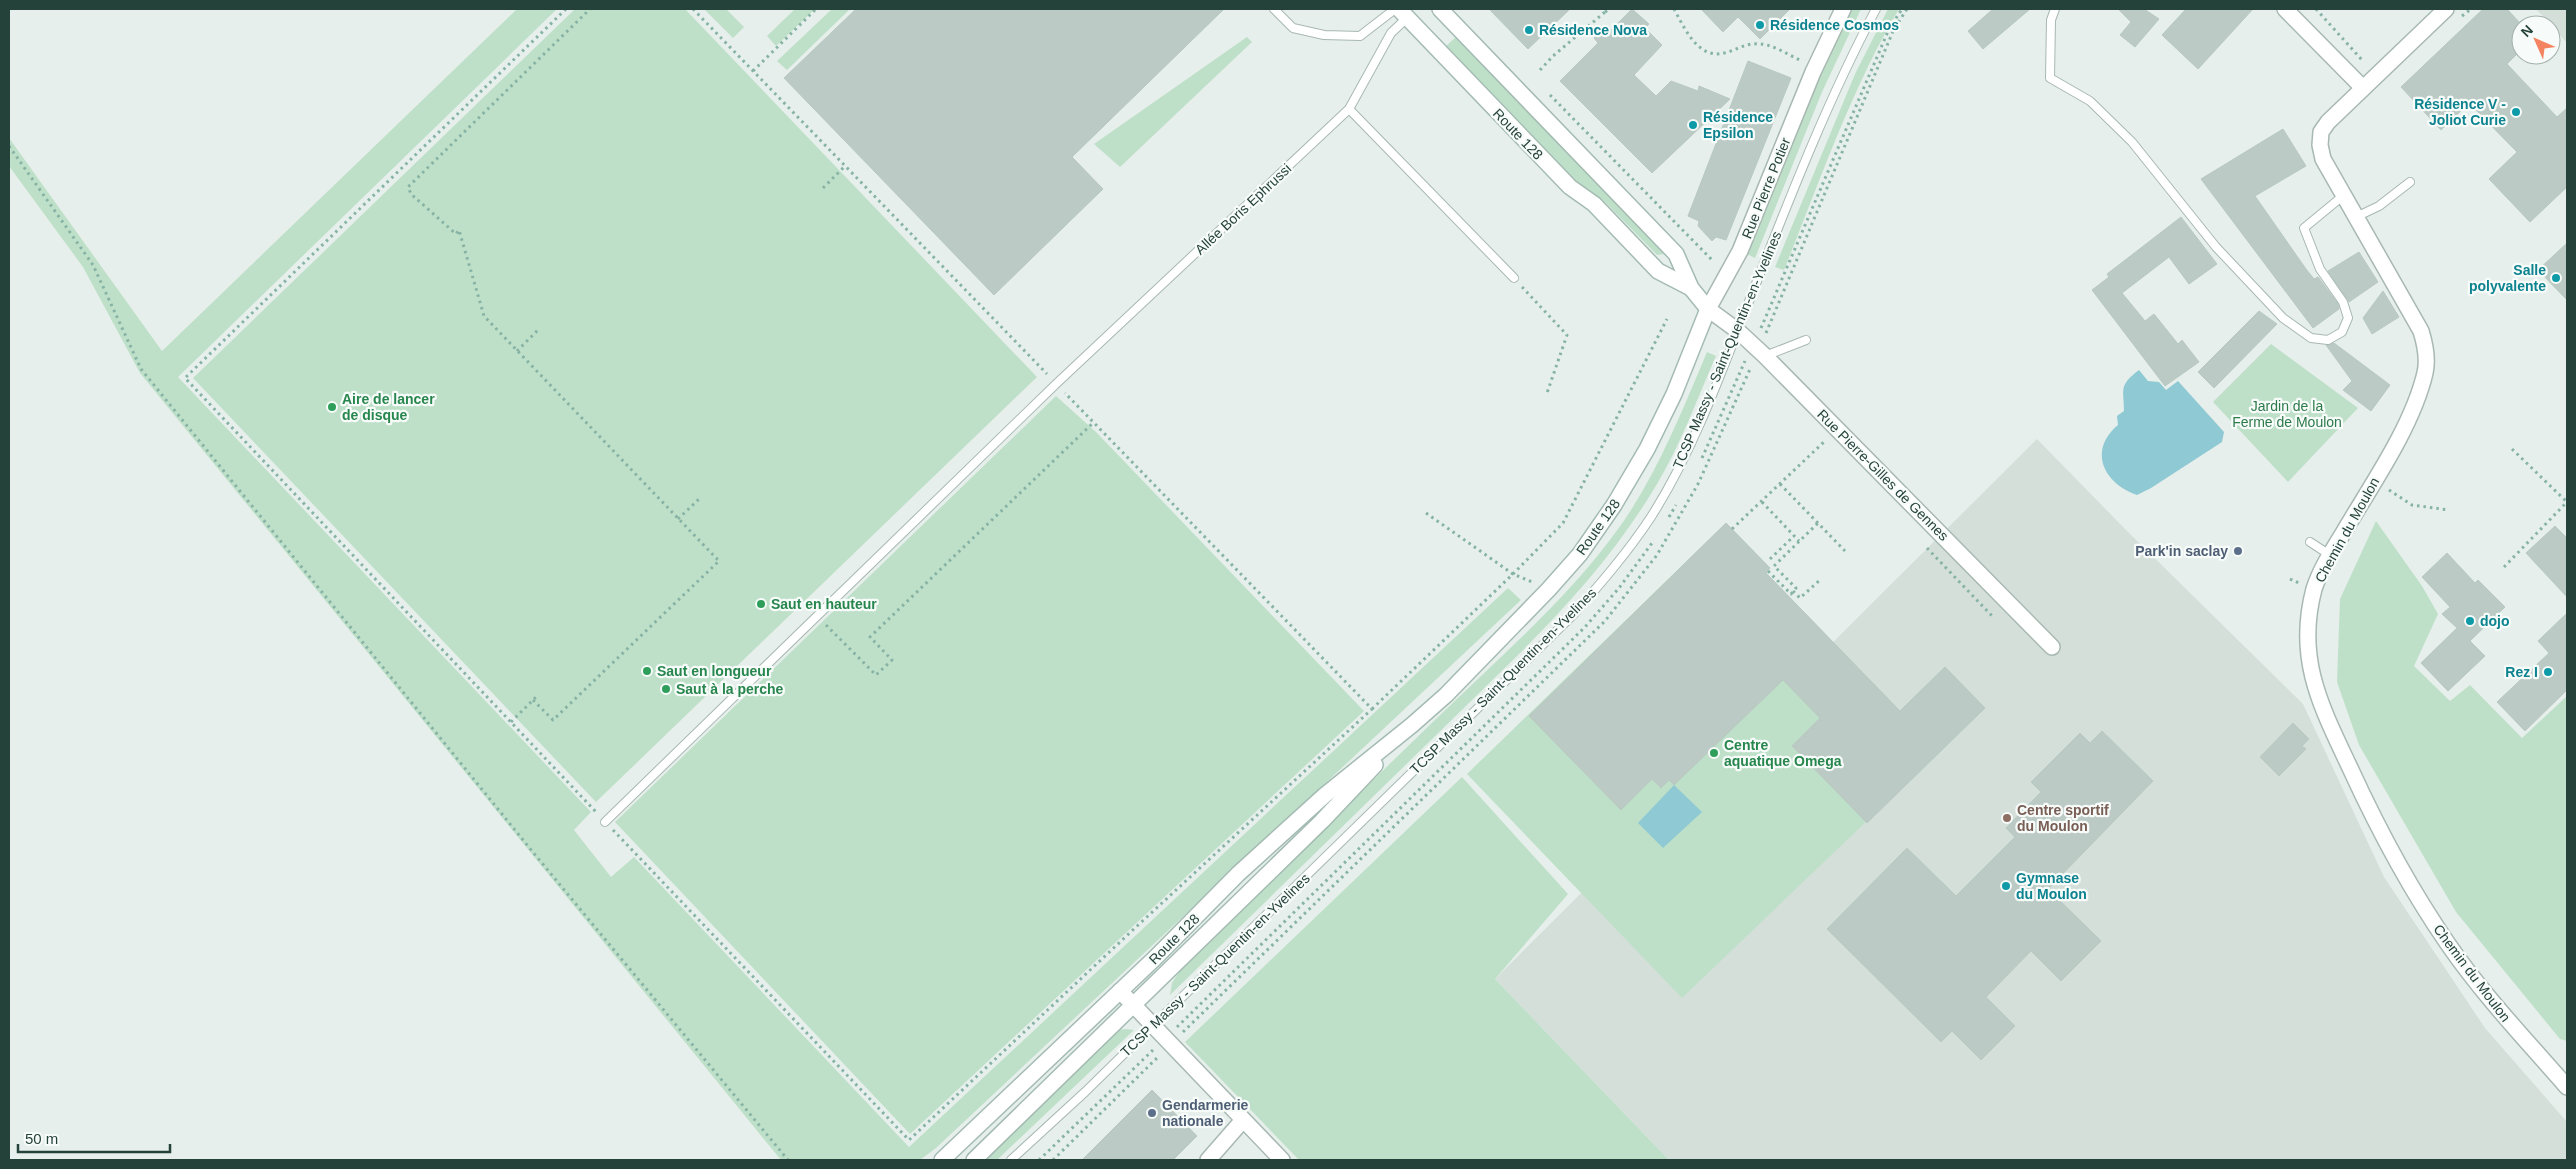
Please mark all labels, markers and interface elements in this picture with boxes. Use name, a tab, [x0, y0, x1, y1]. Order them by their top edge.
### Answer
north arrow	[2511, 15, 2561, 65]
place label: Résidence Cosmos	[1770, 17, 1899, 33]
marker: Résidence Cosmos	[1754, 19, 1766, 31]
place label: Résidence Nova	[1539, 22, 1647, 38]
text: N	[2518, 22, 2536, 40]
marker: Résidence Nova	[1523, 24, 1535, 36]
place label: Résidence V - Joliot Curie	[2414, 96, 2506, 128]
street label: Route 128	[1490, 105, 1546, 163]
marker: Résidence V - Joliot Curie	[2510, 106, 2522, 118]
place label: Résidence Epsilon	[1703, 109, 1773, 141]
marker: Résidence Epsilon	[1687, 119, 1699, 131]
street label: Rue Pierre Potier	[1738, 135, 1794, 241]
street label: Allée Boris Ephrussi	[1192, 160, 1294, 258]
street label: TCSP Massy - Saint-Quentin-en-Yvelines	[1670, 229, 1784, 471]
place label: Salle polyvalente	[2469, 262, 2546, 294]
marker: Salle polyvalente	[2550, 272, 2562, 284]
place label: Aire de lancer de disque	[342, 391, 435, 423]
park label: Jardin de la Ferme de Moulon	[2232, 398, 2342, 430]
marker: Aire de lancer de disque	[326, 401, 338, 413]
street label: Rue Pierre-Gilles de Gennes	[1814, 406, 1952, 544]
street label: Chemin du Moulon	[2312, 475, 2382, 585]
street label: Route 128	[1573, 496, 1623, 558]
place label: Park'in saclay	[2135, 543, 2228, 559]
marker: Park'in saclay	[2232, 545, 2244, 557]
street label: TCSP Massy - Saint-Quentin-en-Yvelines	[1407, 585, 1599, 777]
place label: Saut en hauteur	[771, 596, 877, 612]
marker: Saut en hauteur	[755, 598, 767, 610]
place label: dojo	[2480, 613, 2510, 629]
marker: dojo	[2464, 615, 2476, 627]
place label: Saut en longueur	[657, 663, 772, 679]
place label: Rez I	[2505, 664, 2538, 680]
marker: Saut en longueur	[641, 665, 653, 677]
marker: Rez I	[2542, 666, 2554, 678]
place label: Saut à la perche	[676, 681, 784, 697]
marker: Saut à la perche	[660, 683, 672, 695]
place label: Centre aquatique Omega	[1724, 737, 1842, 769]
marker: Centre aquatique Omega	[1708, 747, 1720, 759]
place label: Centre sportif du Moulon	[2017, 802, 2109, 834]
marker: Centre sportif du Moulon	[2001, 812, 2013, 824]
street label: TCSP Massy - Saint-Quentin-en-Yvelines	[1117, 870, 1313, 1060]
place label: Gymnase du Moulon	[2016, 870, 2087, 902]
marker: Gymnase du Moulon	[2000, 880, 2012, 892]
street label: Route 128	[1146, 910, 1203, 967]
street label: Chemin du Moulon	[2430, 921, 2514, 1025]
place label: Gendarmerie nationale	[1162, 1097, 1249, 1129]
marker: Gendarmerie nationale	[1146, 1107, 1158, 1119]
scale bar	[18, 1122, 170, 1154]
text: 50 m	[25, 1130, 58, 1147]

